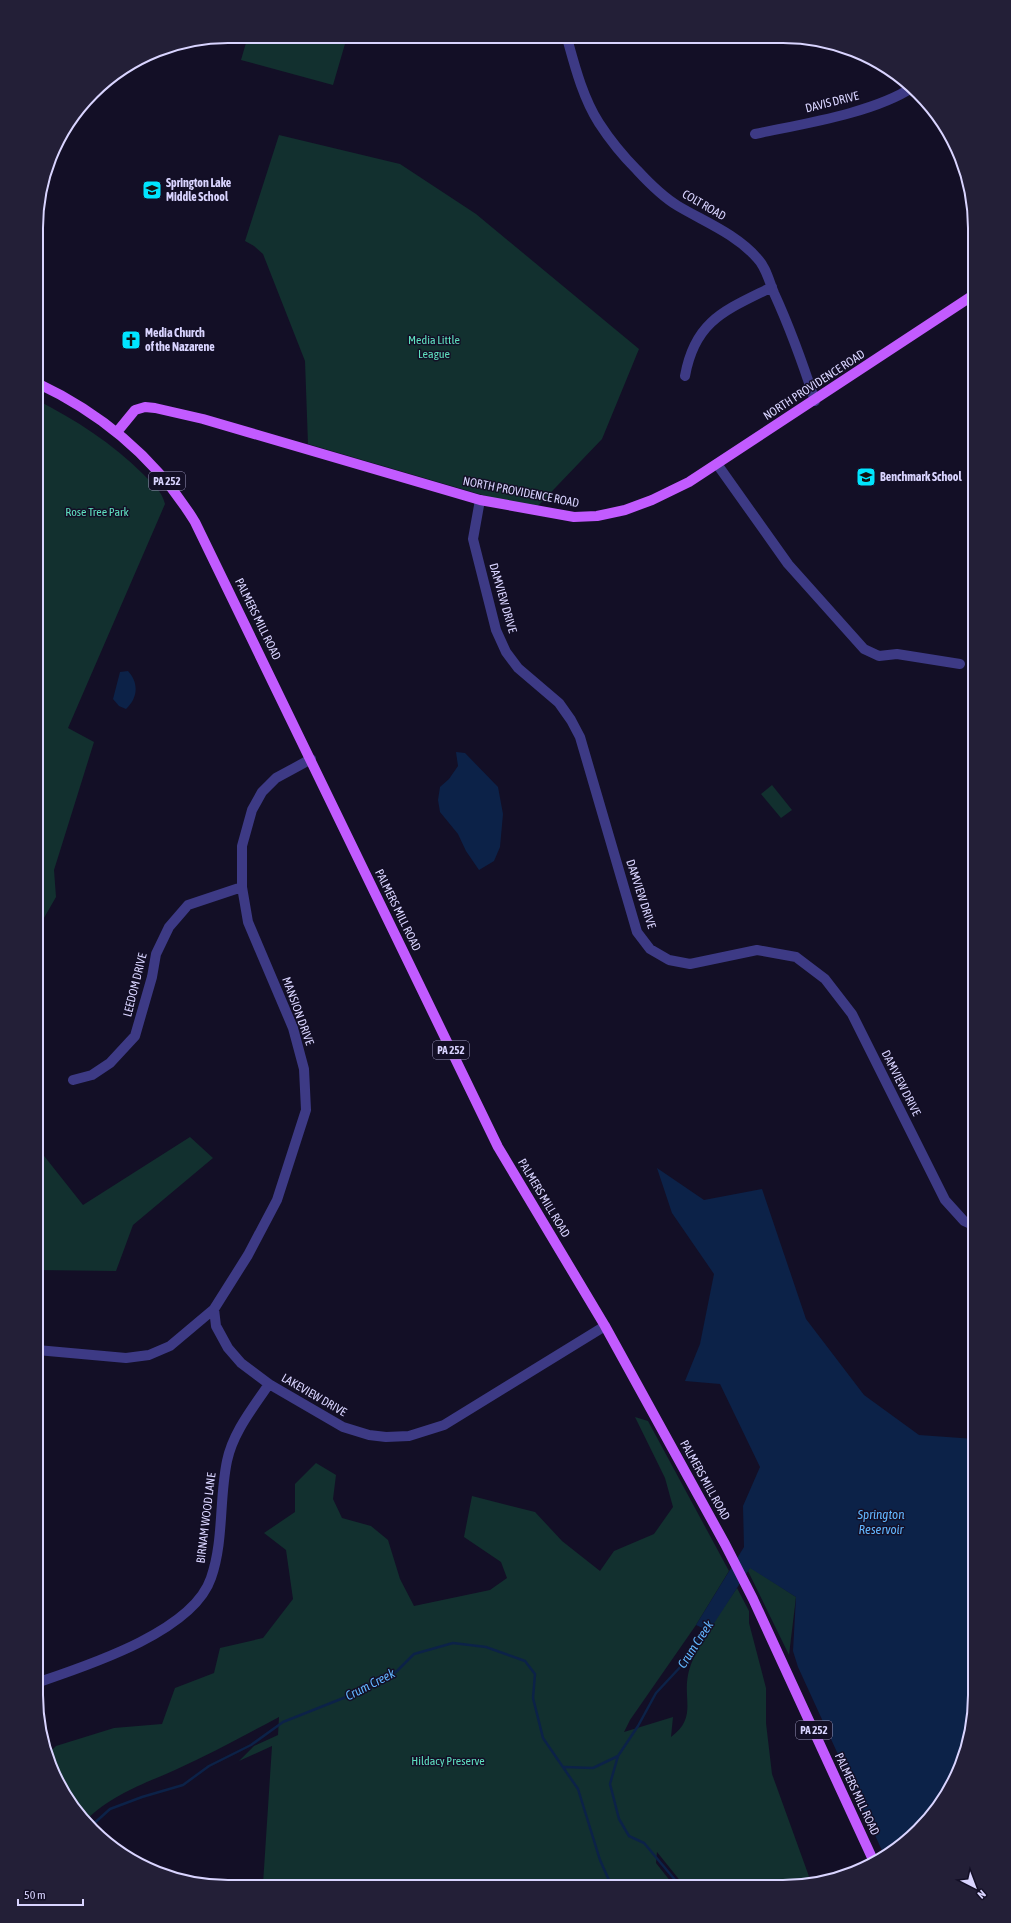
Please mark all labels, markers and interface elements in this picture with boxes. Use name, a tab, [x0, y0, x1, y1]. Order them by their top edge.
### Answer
street label: DAVIS DRIVE	[804, 89, 860, 115]
place label: Springton Lake Middle School	[166, 176, 232, 204]
school or university icon: Springton Lake Middle School	[141, 179, 163, 201]
street label: COLT ROAD	[680, 187, 729, 223]
place label: Media Church of the Nazarene	[145, 326, 215, 354]
church icon: Media Church of the Nazarene	[120, 329, 142, 351]
park label: Media Little League	[408, 333, 460, 361]
street label: NORTH PROVIDENCE ROAD	[761, 347, 868, 423]
school or university icon: Benchmark School	[855, 466, 877, 488]
place label: Benchmark School	[880, 470, 962, 484]
road number: PA 252	[149, 472, 185, 490]
street label: NORTH PROVIDENCE ROAD	[462, 474, 581, 510]
park label: Rose Tree Park	[65, 505, 130, 519]
street label: DAMVIEW DRIVE	[486, 562, 520, 634]
street label: PALMERS MILL ROAD	[232, 576, 284, 662]
street label: DAMVIEW DRIVE	[623, 858, 659, 930]
street label: PALMERS MILL ROAD	[372, 867, 424, 953]
street label: LEEDOM DRIVE	[120, 952, 150, 1018]
street label: MANSION DRIVE	[279, 975, 317, 1047]
road number: PA 252	[433, 1041, 469, 1059]
street label: DAMVIEW DRIVE	[878, 1048, 924, 1118]
street label: PALMERS MILL ROAD	[515, 1156, 573, 1240]
street label: LAKEVIEW DRIVE	[279, 1371, 349, 1419]
street label: PALMERS MILL ROAD	[677, 1438, 733, 1523]
street label: BIRNAM WOOD LANE	[194, 1472, 218, 1564]
water label: Springton Reservoir	[857, 1507, 905, 1537]
water label: Crum Creek	[675, 1617, 716, 1671]
water label: Crum Creek	[343, 1665, 398, 1703]
road number: PA 252	[796, 1721, 832, 1739]
street label: PALMERS MILL ROAD	[832, 1751, 882, 1838]
park label: Hildacy Preserve	[411, 1754, 485, 1768]
north arrow	[955, 1867, 995, 1907]
scale bar	[18, 1881, 83, 1907]
text: 50 m	[24, 1888, 46, 1902]
text: N	[975, 1888, 988, 1901]

